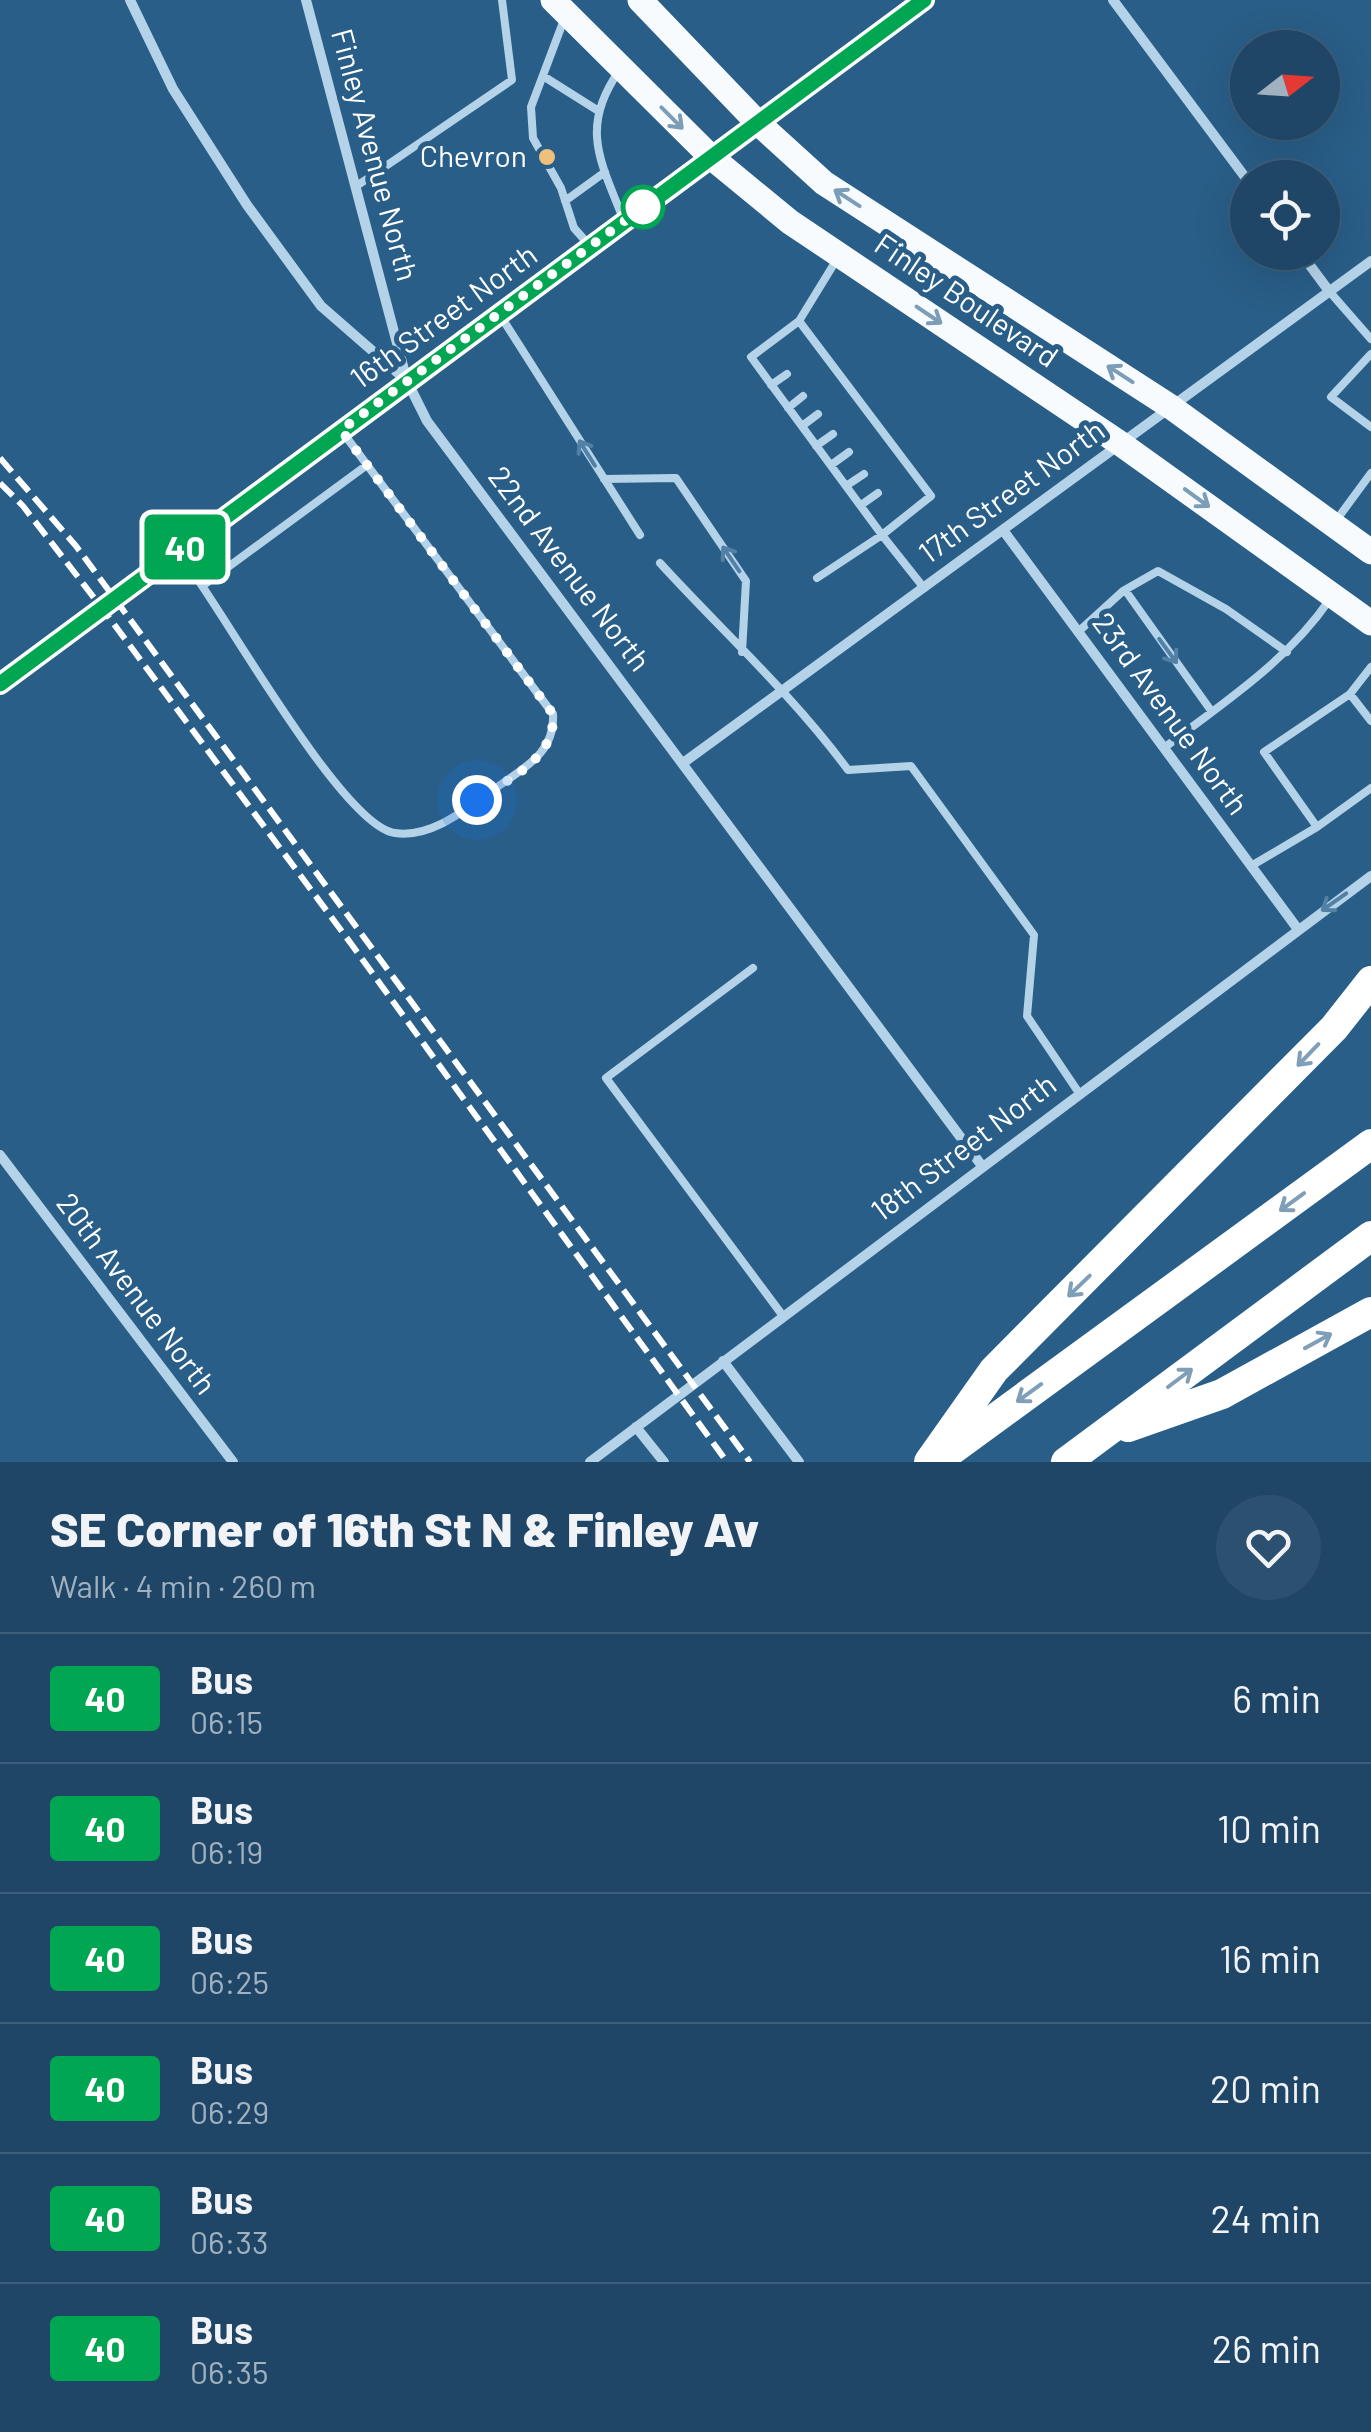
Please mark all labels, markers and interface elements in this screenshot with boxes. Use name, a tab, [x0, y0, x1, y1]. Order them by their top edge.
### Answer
street label: Finley Avenue North	[325, 24, 427, 285]
north arrow	[1230, 30, 1340, 140]
map controls	[1230, 30, 1340, 270]
one-way arrow	[659, 105, 683, 129]
place label: Chevron	[420, 137, 527, 173]
marker: Chevron	[536, 146, 558, 168]
button: locate	[1230, 160, 1340, 270]
unlabelled marker	[622, 186, 664, 228]
one-way arrow	[833, 187, 862, 208]
street label: Finley Boulevard	[869, 225, 1066, 374]
street label: 16th Street North	[342, 236, 543, 395]
one-way arrow	[914, 304, 942, 325]
one-way arrow	[1107, 364, 1135, 385]
street label: 17th Street North	[911, 411, 1111, 570]
one-way arrow	[577, 439, 597, 467]
street label: 22nd Avenue North	[482, 458, 659, 677]
one-way arrow	[1183, 488, 1210, 509]
line badge: 40	[140, 514, 230, 580]
text: 40	[164, 526, 206, 568]
one-way arrow	[721, 546, 742, 574]
street label: 23rd Avenue North	[1086, 605, 1257, 821]
one-way arrow	[1157, 636, 1178, 664]
your location	[452, 775, 502, 825]
one-way arrow	[1321, 891, 1348, 912]
one-way arrow	[1296, 1043, 1320, 1067]
street label: 18th Street North	[863, 1065, 1062, 1228]
street label: 20th Avenue North	[50, 1185, 225, 1400]
one-way arrow	[1279, 1191, 1306, 1212]
one-way arrow	[1068, 1274, 1092, 1298]
one-way arrow	[1303, 1331, 1333, 1350]
one-way arrow	[1166, 1367, 1193, 1388]
one-way arrow	[1016, 1382, 1044, 1403]
button: heart	[1216, 1495, 1321, 1600]
text: SE Corner of 16th St N & Finley Av	[50, 1499, 759, 1557]
text: Walk · 4 min · 260 m	[50, 1566, 316, 1604]
text: Bus	[190, 1656, 253, 1702]
text: 6 min	[1232, 1675, 1321, 1721]
text: 40	[84, 1677, 126, 1719]
text: 06:15	[190, 1702, 263, 1740]
text: Bus	[190, 1786, 253, 1832]
text: 10 min	[1217, 1805, 1321, 1851]
text: 40	[84, 1807, 126, 1849]
text: 06:19	[190, 1832, 263, 1870]
text: Bus	[190, 1916, 253, 1962]
text: 16 min	[1219, 1935, 1321, 1981]
text: 40	[84, 1937, 126, 1979]
text: 06:25	[190, 1962, 269, 2000]
text: Bus	[190, 2046, 253, 2092]
text: 20 min	[1210, 2065, 1321, 2111]
text: 40	[84, 2067, 126, 2109]
text: 06:29	[190, 2092, 269, 2130]
text: Bus	[190, 2176, 253, 2222]
text: 24 min	[1210, 2195, 1321, 2241]
text: 40	[84, 2197, 126, 2239]
text: 06:33	[190, 2222, 268, 2260]
text: Bus	[190, 2306, 253, 2352]
text: 26 min	[1212, 2325, 1321, 2371]
text: 40	[84, 2327, 126, 2369]
text: 06:35	[190, 2352, 268, 2390]

